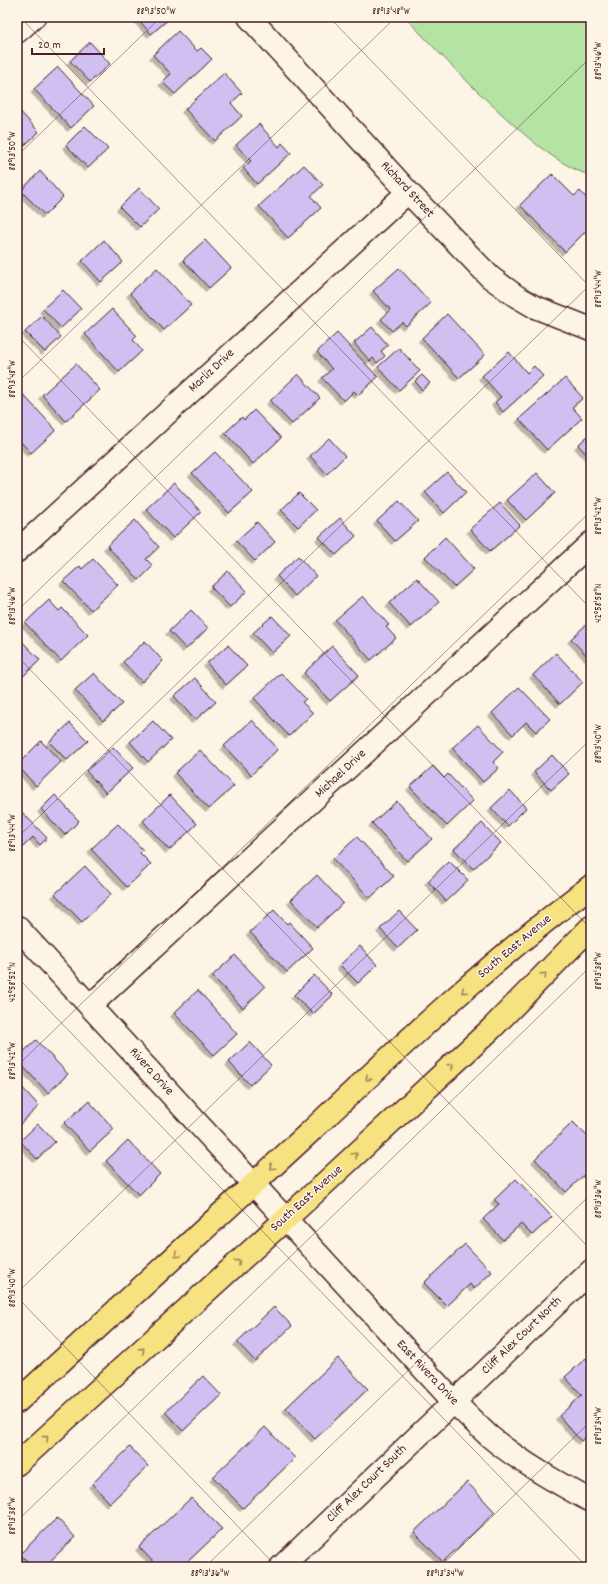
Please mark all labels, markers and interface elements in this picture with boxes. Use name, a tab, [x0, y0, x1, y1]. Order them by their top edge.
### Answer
text: 88°13'50"W	[136, 5, 176, 19]
text: 88°13'48"W	[372, 5, 410, 19]
scale bar	[32, 30, 104, 56]
text: 20 m	[38, 37, 61, 54]
text: 88°13'46"W	[592, 42, 606, 80]
text: 88°13'50"W	[6, 131, 20, 171]
street label: Richard Street	[376, 157, 438, 223]
text: 88°13'44"W	[592, 270, 606, 308]
street label: Marliz Drive	[185, 344, 240, 397]
text: 88°13'48"W	[6, 360, 20, 398]
text: 88°13'42"W	[592, 497, 606, 535]
text: 42°58'58"N	[592, 583, 606, 623]
text: 88°13'46"W	[6, 587, 20, 625]
text: 88°13'40"W	[592, 724, 606, 763]
street label: Michael Drive	[311, 745, 371, 803]
text: 88°13'44"W	[6, 814, 20, 852]
street label: South East Avenue	[474, 910, 556, 984]
text: 88°13'38"W	[592, 952, 606, 990]
text: 42°58'52"N	[6, 962, 20, 1002]
one-way arrow	[539, 972, 547, 980]
one-way arrow	[461, 986, 469, 994]
text: 88°13'42"W	[6, 1042, 20, 1080]
street label: Rivera Drive	[124, 1044, 178, 1100]
one-way arrow	[446, 1063, 454, 1071]
one-way arrow	[365, 1073, 372, 1080]
one-way arrow	[351, 1152, 358, 1159]
street label: South East Avenue	[267, 1161, 348, 1237]
one-way arrow	[269, 1162, 277, 1169]
text: 88°13'36"W	[592, 1180, 606, 1218]
one-way arrow	[174, 1250, 182, 1257]
one-way arrow	[233, 1260, 241, 1267]
text: 88°13'40"W	[6, 1268, 20, 1307]
street label: Cliff Alex Court North	[477, 1292, 567, 1380]
street label: East Rivera Drive	[391, 1336, 463, 1410]
one-way arrow	[137, 1347, 145, 1355]
text: 88°13'34"W	[592, 1407, 606, 1445]
one-way arrow	[41, 1435, 49, 1442]
street label: Cliff Alex Court South	[322, 1440, 412, 1528]
text: 88°13'38"W	[6, 1497, 20, 1535]
text: 88°13'36"W	[191, 1567, 229, 1581]
text: 88°13'34"W	[426, 1567, 464, 1581]

